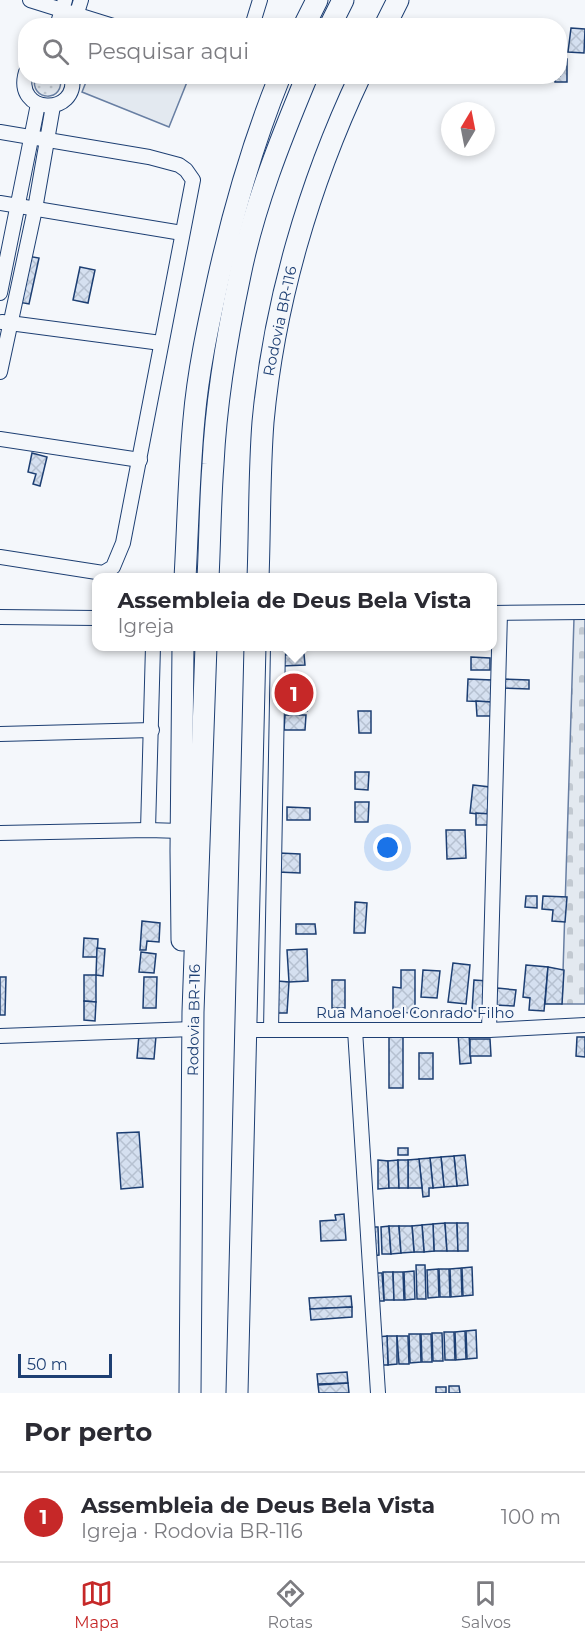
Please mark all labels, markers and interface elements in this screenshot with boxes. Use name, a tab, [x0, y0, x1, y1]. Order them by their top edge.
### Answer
search box	[18, 18, 567, 84]
icon: search	[39, 35, 72, 68]
text: Pesquisar aqui	[87, 38, 249, 65]
north arrow	[441, 102, 495, 156]
street label: Rodovia BR-116	[259, 264, 300, 378]
popup	[92, 573, 497, 651]
text: Assembleia de Deus Bela Vista	[117, 587, 472, 614]
text: Igreja	[117, 614, 174, 638]
pin: 1	[274, 670, 314, 716]
your location	[373, 833, 402, 862]
street label: Rodovia BR-116	[183, 964, 204, 1076]
street label: Rua Manoel Conrado Filho	[316, 1003, 514, 1022]
scale bar	[18, 1351, 112, 1378]
text: 50 m	[27, 1355, 68, 1374]
text: Por perto	[24, 1416, 152, 1448]
text: Assembleia de Deus Bela Vista	[81, 1492, 435, 1519]
text: 1	[40, 1505, 47, 1529]
text: 100 m	[501, 1505, 561, 1529]
text: Igreja · Rodovia BR-116	[81, 1519, 303, 1543]
tab: Mapa	[74, 1577, 119, 1632]
tab: Rotas	[268, 1577, 313, 1632]
tab: Salvos	[461, 1577, 511, 1632]

